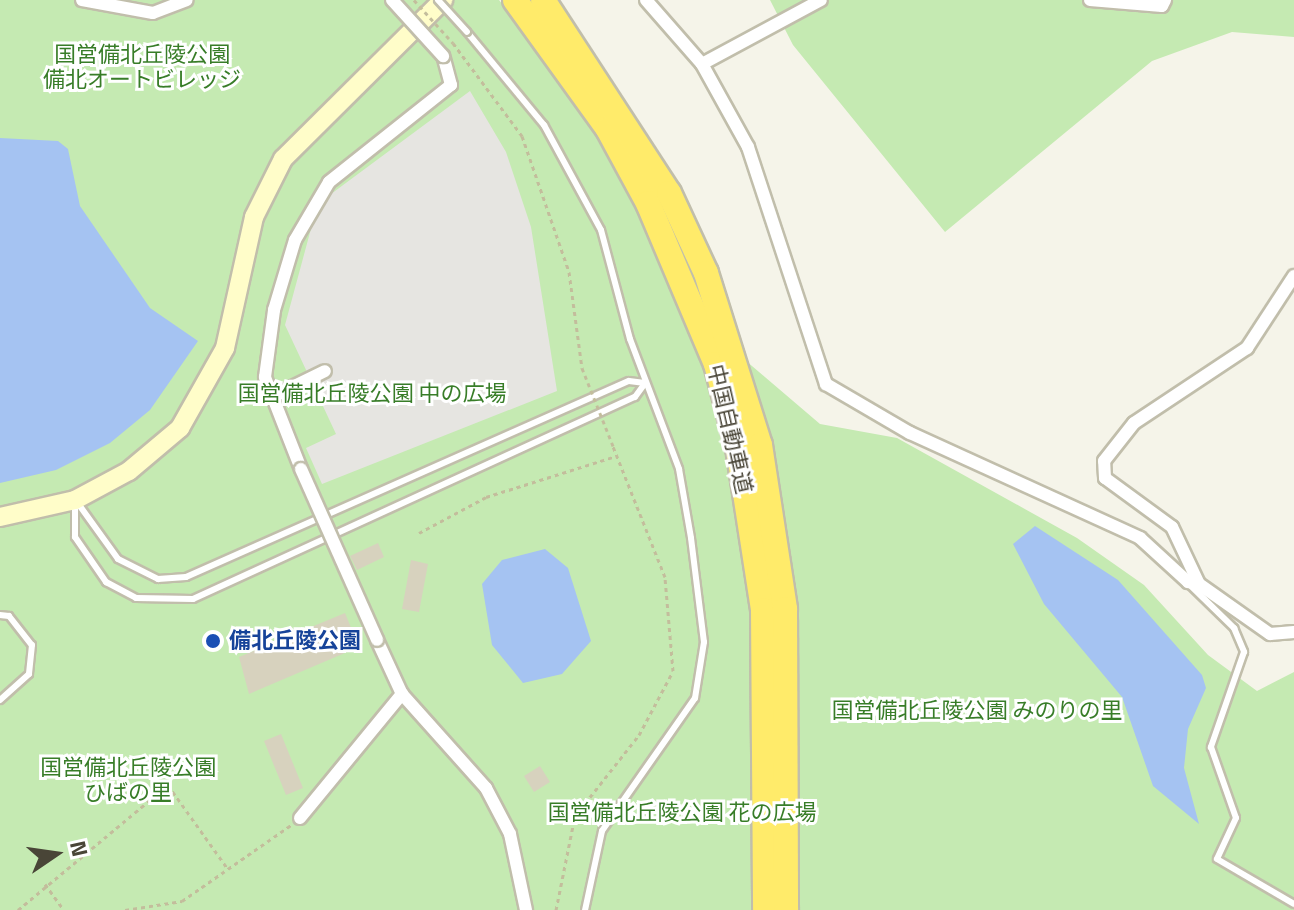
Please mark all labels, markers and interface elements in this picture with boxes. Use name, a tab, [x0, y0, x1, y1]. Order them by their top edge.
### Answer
park label: 国営備北丘陵公園 備北オートビレッジ	[43, 41, 241, 92]
street label: 中国自動車道	[702, 362, 758, 496]
park label: 国営備北丘陵公園 中の広場	[238, 381, 506, 407]
place label: 備北丘陵公園	[229, 628, 361, 654]
marker: 備北丘陵公園	[204, 632, 222, 650]
park label: 国営備北丘陵公園 みのりの里	[832, 698, 1122, 724]
park label: 国営備北丘陵公園 ひばの里	[40, 754, 216, 806]
park label: 国営備北丘陵公園 花の広場	[548, 800, 816, 826]
north arrow	[16, 814, 96, 894]
text: N	[61, 837, 98, 860]

